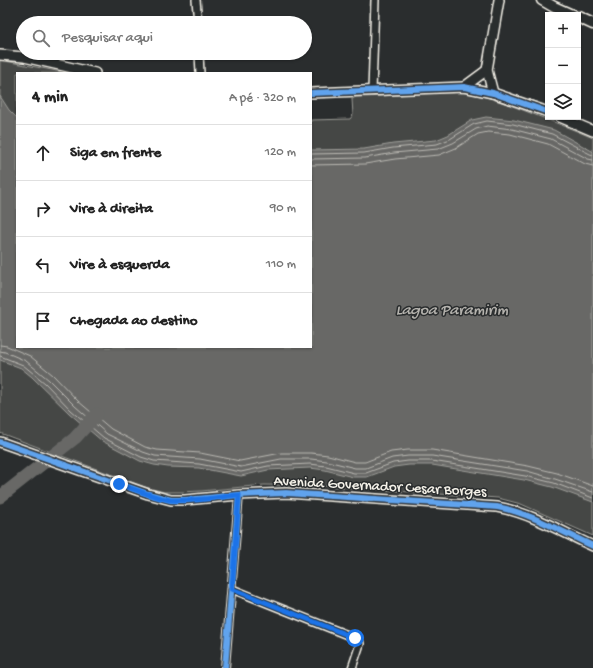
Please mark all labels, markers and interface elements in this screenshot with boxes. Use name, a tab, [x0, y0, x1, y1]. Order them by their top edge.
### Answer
map controls	[545, 12, 581, 120]
button: +	[545, 12, 581, 48]
search box	[16, 16, 312, 60]
icon: search	[30, 27, 52, 49]
text: Pesquisar aqui	[62, 29, 153, 47]
button: −	[545, 48, 581, 84]
button: layers	[545, 84, 581, 120]
text: 4 min	[32, 88, 68, 108]
text: A pé · 320 m	[229, 91, 296, 106]
icon: ahead	[32, 142, 54, 164]
text: Siga em frente	[70, 144, 161, 162]
text: 120 m	[265, 145, 296, 160]
icon: right	[32, 198, 54, 220]
text: Vire à direita	[70, 200, 153, 218]
text: 90 m	[270, 201, 296, 216]
icon: left	[32, 254, 54, 276]
text: Vire à esquerda	[70, 256, 170, 274]
text: 110 m	[266, 257, 296, 272]
water label: Lagoa Paramirim	[396, 302, 509, 321]
icon: arrive	[32, 310, 54, 332]
text: Chegada ao destino	[70, 312, 197, 330]
street label: Avenida Governador Cesar Borges	[273, 472, 487, 502]
route end	[110, 475, 128, 493]
route start	[346, 629, 364, 647]

